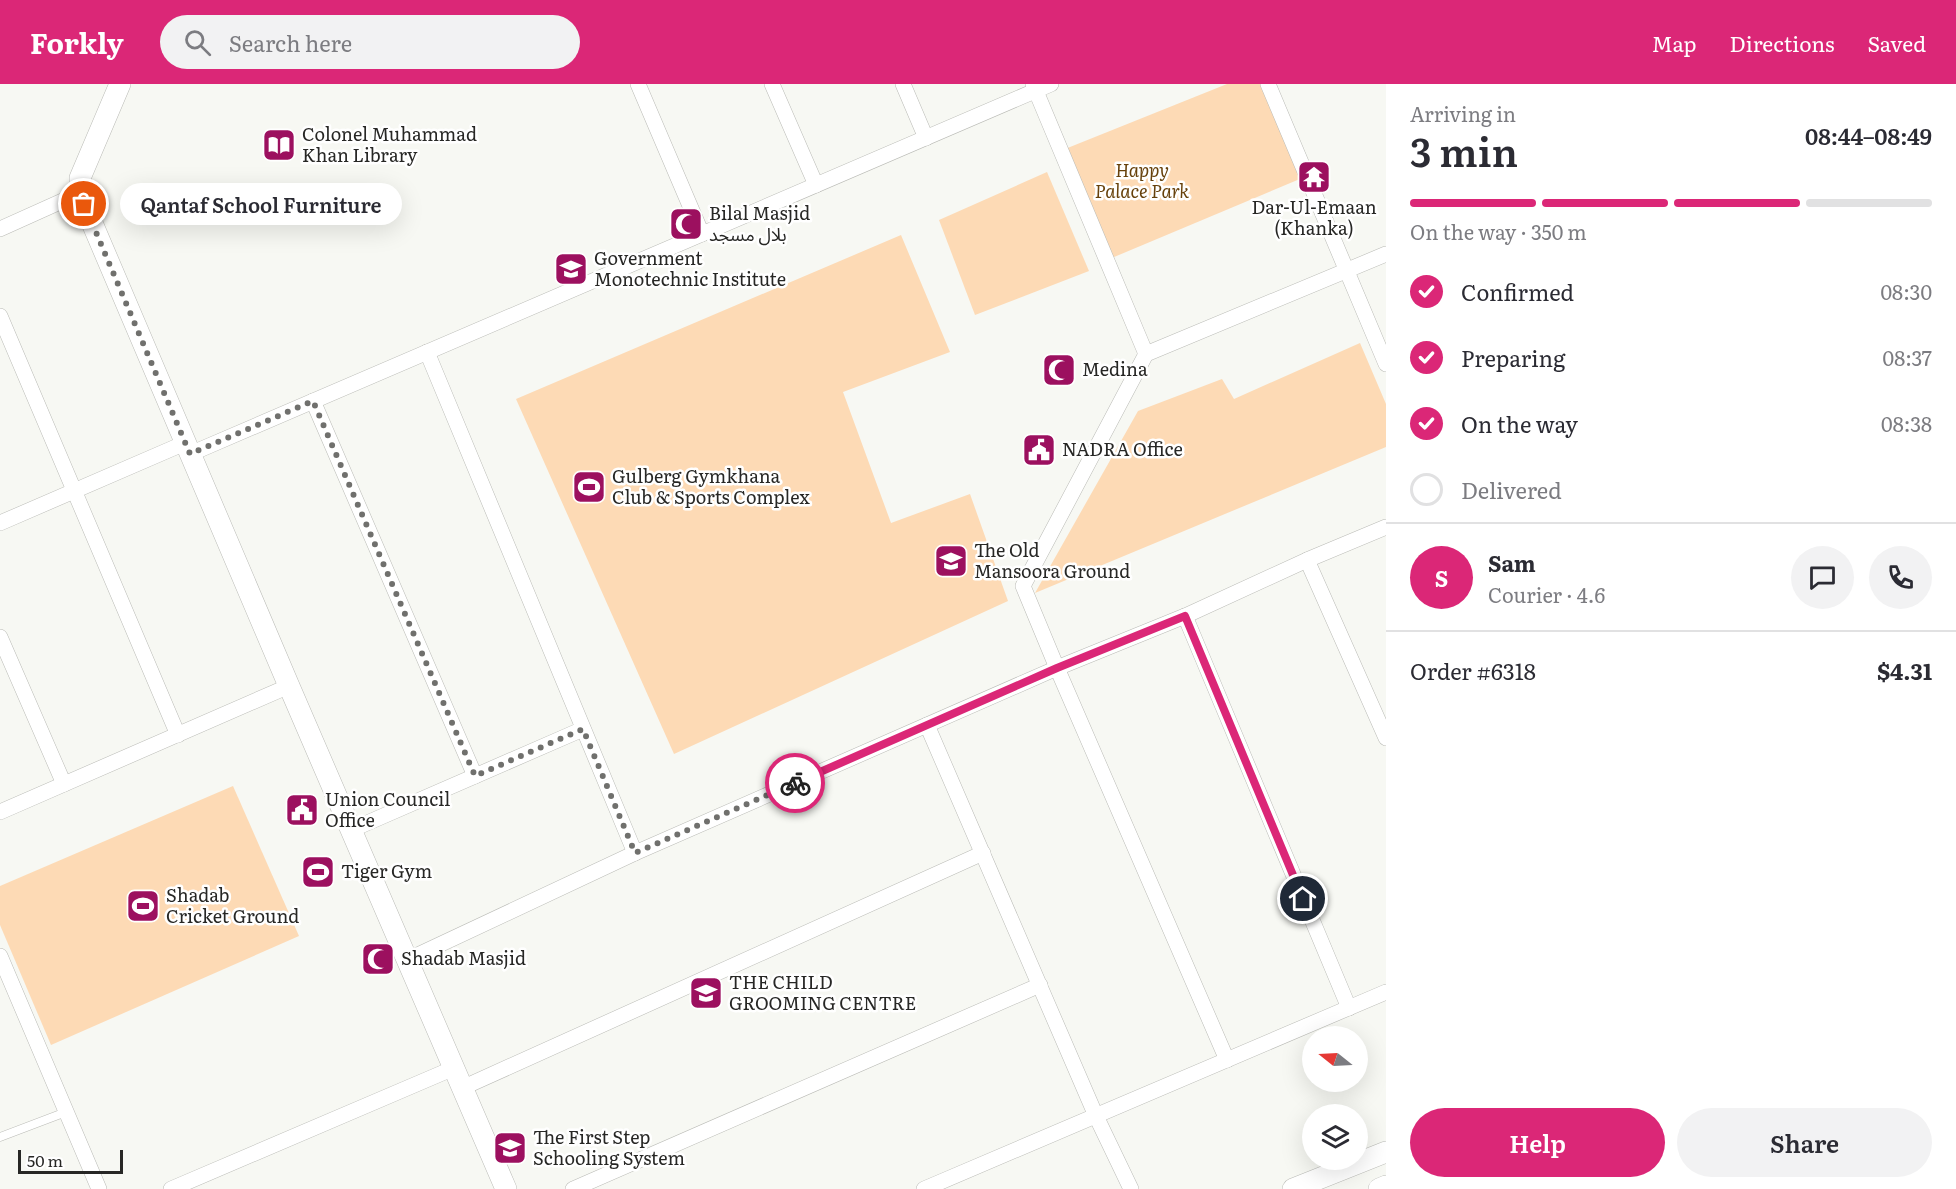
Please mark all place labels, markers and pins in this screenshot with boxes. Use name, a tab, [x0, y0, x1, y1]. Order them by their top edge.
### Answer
place label: Colonel Muhammad Khan Library	[302, 120, 477, 168]
library icon: Colonel Muhammad Khan Library	[261, 127, 297, 163]
temple icon: Dar-Ul-Emaan (Khanka)	[1296, 159, 1332, 195]
pin	[58, 178, 109, 229]
callout: Qantaf School Furniture	[120, 183, 402, 225]
place label: Dar-Ul-Emaan (Khanka)	[1251, 193, 1377, 241]
place label: Bilal Masjid بلال مسجد	[709, 199, 810, 247]
mosque icon: Bilal Masjid بلال مسجد	[668, 206, 704, 242]
place label: Government Monotechnic Institute	[594, 244, 786, 292]
school or university icon: Government Monotechnic Institute	[553, 251, 589, 287]
mosque icon: Medina	[1041, 352, 1077, 388]
place label: Medina	[1082, 355, 1148, 382]
public building icon: NADRA Office	[1021, 432, 1057, 468]
place label: NADRA Office	[1062, 435, 1183, 462]
place label: Gulberg Gymkhana Club & Sports Complex	[612, 462, 811, 510]
sports icon: Gulberg Gymkhana Club & Sports Complex	[571, 469, 607, 505]
place label: The Old Mansoora Ground	[974, 536, 1130, 584]
school or university icon: The Old Mansoora Ground	[933, 543, 969, 579]
place label: Union Council Office	[325, 785, 450, 833]
public building icon: Union Council Office	[284, 792, 320, 828]
sports icon: Tiger Gym	[300, 854, 336, 890]
place label: Tiger Gym	[341, 857, 432, 884]
pin	[1277, 873, 1328, 924]
place label: Shadab Cricket Ground	[166, 881, 299, 929]
sports icon: Shadab Cricket Ground	[125, 888, 161, 924]
mosque icon: Shadab Masjid	[360, 941, 396, 977]
place label: Shadab Masjid	[401, 944, 526, 971]
place label: THE CHILD GROOMING CENTRE	[729, 968, 916, 1016]
school or university icon: THE CHILD GROOMING CENTRE	[688, 975, 724, 1011]
place label: The First Step Schooling System	[533, 1123, 685, 1171]
school or university icon: The First Step Schooling System	[492, 1130, 528, 1166]

